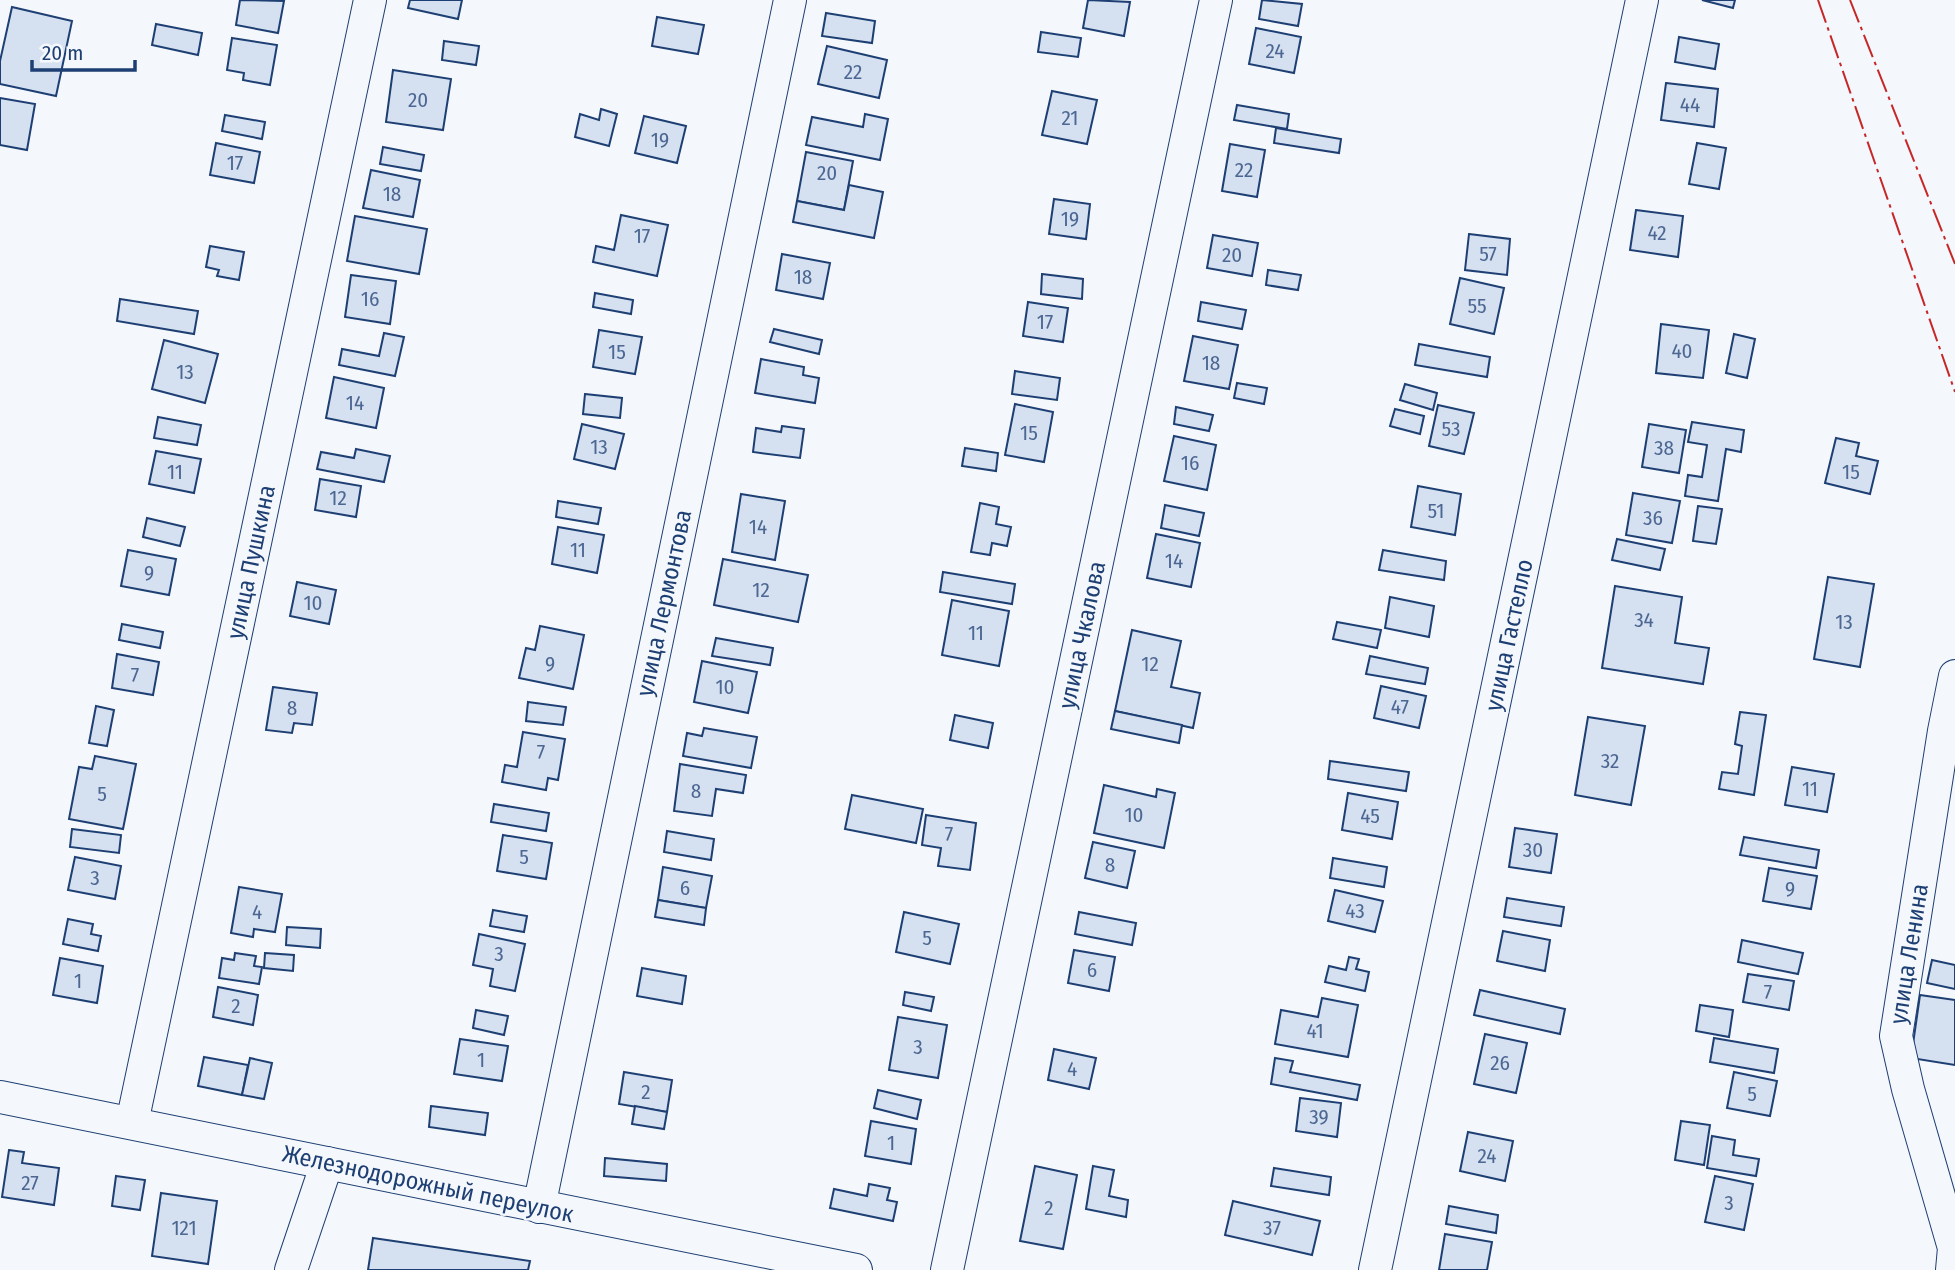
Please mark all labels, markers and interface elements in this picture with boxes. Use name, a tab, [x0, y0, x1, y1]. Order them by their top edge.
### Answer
scale bar	[32, 28, 135, 72]
house number: 24	[1265, 38, 1285, 64]
text: 20 m	[42, 40, 83, 66]
house number: 22	[844, 59, 862, 85]
house number: 20	[408, 87, 428, 113]
house number: 44	[1680, 92, 1700, 118]
house number: 21	[1062, 105, 1079, 131]
house number: 19	[651, 127, 669, 153]
house number: 17	[227, 150, 243, 176]
house number: 22	[1235, 157, 1253, 183]
house number: 20	[817, 160, 837, 186]
house number: 18	[383, 181, 401, 207]
house number: 19	[1061, 206, 1079, 232]
house number: 42	[1647, 220, 1667, 246]
house number: 17	[634, 223, 650, 249]
house number: 57	[1479, 241, 1497, 267]
house number: 20	[1222, 242, 1242, 268]
house number: 18	[794, 264, 812, 290]
house number: 16	[361, 286, 379, 312]
house number: 55	[1467, 293, 1487, 319]
house number: 17	[1037, 309, 1053, 335]
house number: 40	[1671, 338, 1693, 364]
house number: 15	[608, 339, 626, 365]
house number: 18	[1202, 350, 1220, 376]
house number: 13	[176, 359, 194, 385]
house number: 14	[346, 390, 364, 416]
house number: 53	[1442, 416, 1460, 442]
house number: 15	[1020, 420, 1038, 446]
house number: 13	[590, 434, 608, 460]
house number: 38	[1654, 435, 1674, 461]
house number: 16	[1181, 450, 1199, 476]
house number: 11	[167, 459, 183, 485]
house number: 15	[1842, 459, 1860, 485]
street label: улица Пушкина	[221, 482, 281, 642]
house number: 12	[329, 485, 347, 511]
house number: 51	[1428, 498, 1444, 524]
house number: 36	[1643, 505, 1663, 531]
street label: улица Лермонтова	[631, 507, 697, 699]
house number: 14	[749, 514, 767, 540]
house number: 11	[570, 537, 586, 563]
house number: 14	[1165, 548, 1183, 574]
street label: улица Гастелло	[1479, 557, 1539, 713]
street label: улица Чкалова	[1053, 559, 1111, 711]
house number: 9	[144, 560, 154, 586]
house number: 12	[752, 577, 770, 603]
house number: 10	[303, 590, 323, 616]
house number: 34	[1634, 607, 1654, 633]
house number: 13	[1835, 609, 1853, 635]
house number: 11	[968, 620, 984, 646]
house number: 9	[545, 651, 555, 677]
house number: 12	[1141, 651, 1159, 677]
house number: 7	[131, 662, 139, 688]
house number: 10	[715, 674, 735, 700]
house number: 47	[1391, 694, 1409, 720]
house number: 8	[287, 695, 297, 721]
house number: 7	[537, 739, 545, 765]
house number: 32	[1601, 748, 1619, 774]
house number: 11	[1802, 776, 1818, 802]
house number: 8	[691, 778, 701, 804]
house number: 5	[97, 781, 107, 807]
house number: 10	[1124, 802, 1144, 828]
house number: 45	[1360, 803, 1380, 829]
house number: 7	[945, 821, 953, 847]
house number: 30	[1523, 837, 1543, 863]
house number: 5	[519, 844, 529, 870]
house number: 8	[1105, 852, 1115, 878]
house number: 3	[90, 865, 100, 891]
house number: 6	[680, 875, 690, 901]
house number: 9	[1785, 876, 1795, 902]
street label: улица Ленина	[1884, 882, 1934, 1026]
house number: 43	[1345, 898, 1365, 924]
house number: 4	[252, 899, 262, 925]
house number: 5	[922, 925, 932, 951]
house number: 3	[494, 941, 504, 967]
house number: 6	[1087, 957, 1097, 983]
house number: 1	[74, 968, 82, 994]
house number: 7	[1764, 979, 1772, 1005]
house number: 2	[231, 993, 241, 1019]
house number: 41	[1306, 1018, 1324, 1044]
house number: 3	[913, 1034, 923, 1060]
house number: 1	[477, 1047, 485, 1073]
house number: 26	[1490, 1050, 1510, 1076]
house number: 4	[1067, 1056, 1077, 1082]
house number: 2	[641, 1079, 651, 1105]
house number: 5	[1747, 1081, 1757, 1107]
house number: 39	[1309, 1104, 1329, 1130]
house number: 1	[887, 1130, 895, 1156]
street label: Железнодорожный переулок	[280, 1139, 577, 1229]
house number: 24	[1477, 1143, 1497, 1169]
house number: 27	[21, 1170, 39, 1196]
house number: 3	[1724, 1190, 1734, 1216]
house number: 2	[1044, 1195, 1054, 1221]
house number: 121	[171, 1215, 197, 1241]
house number: 37	[1263, 1215, 1281, 1241]

